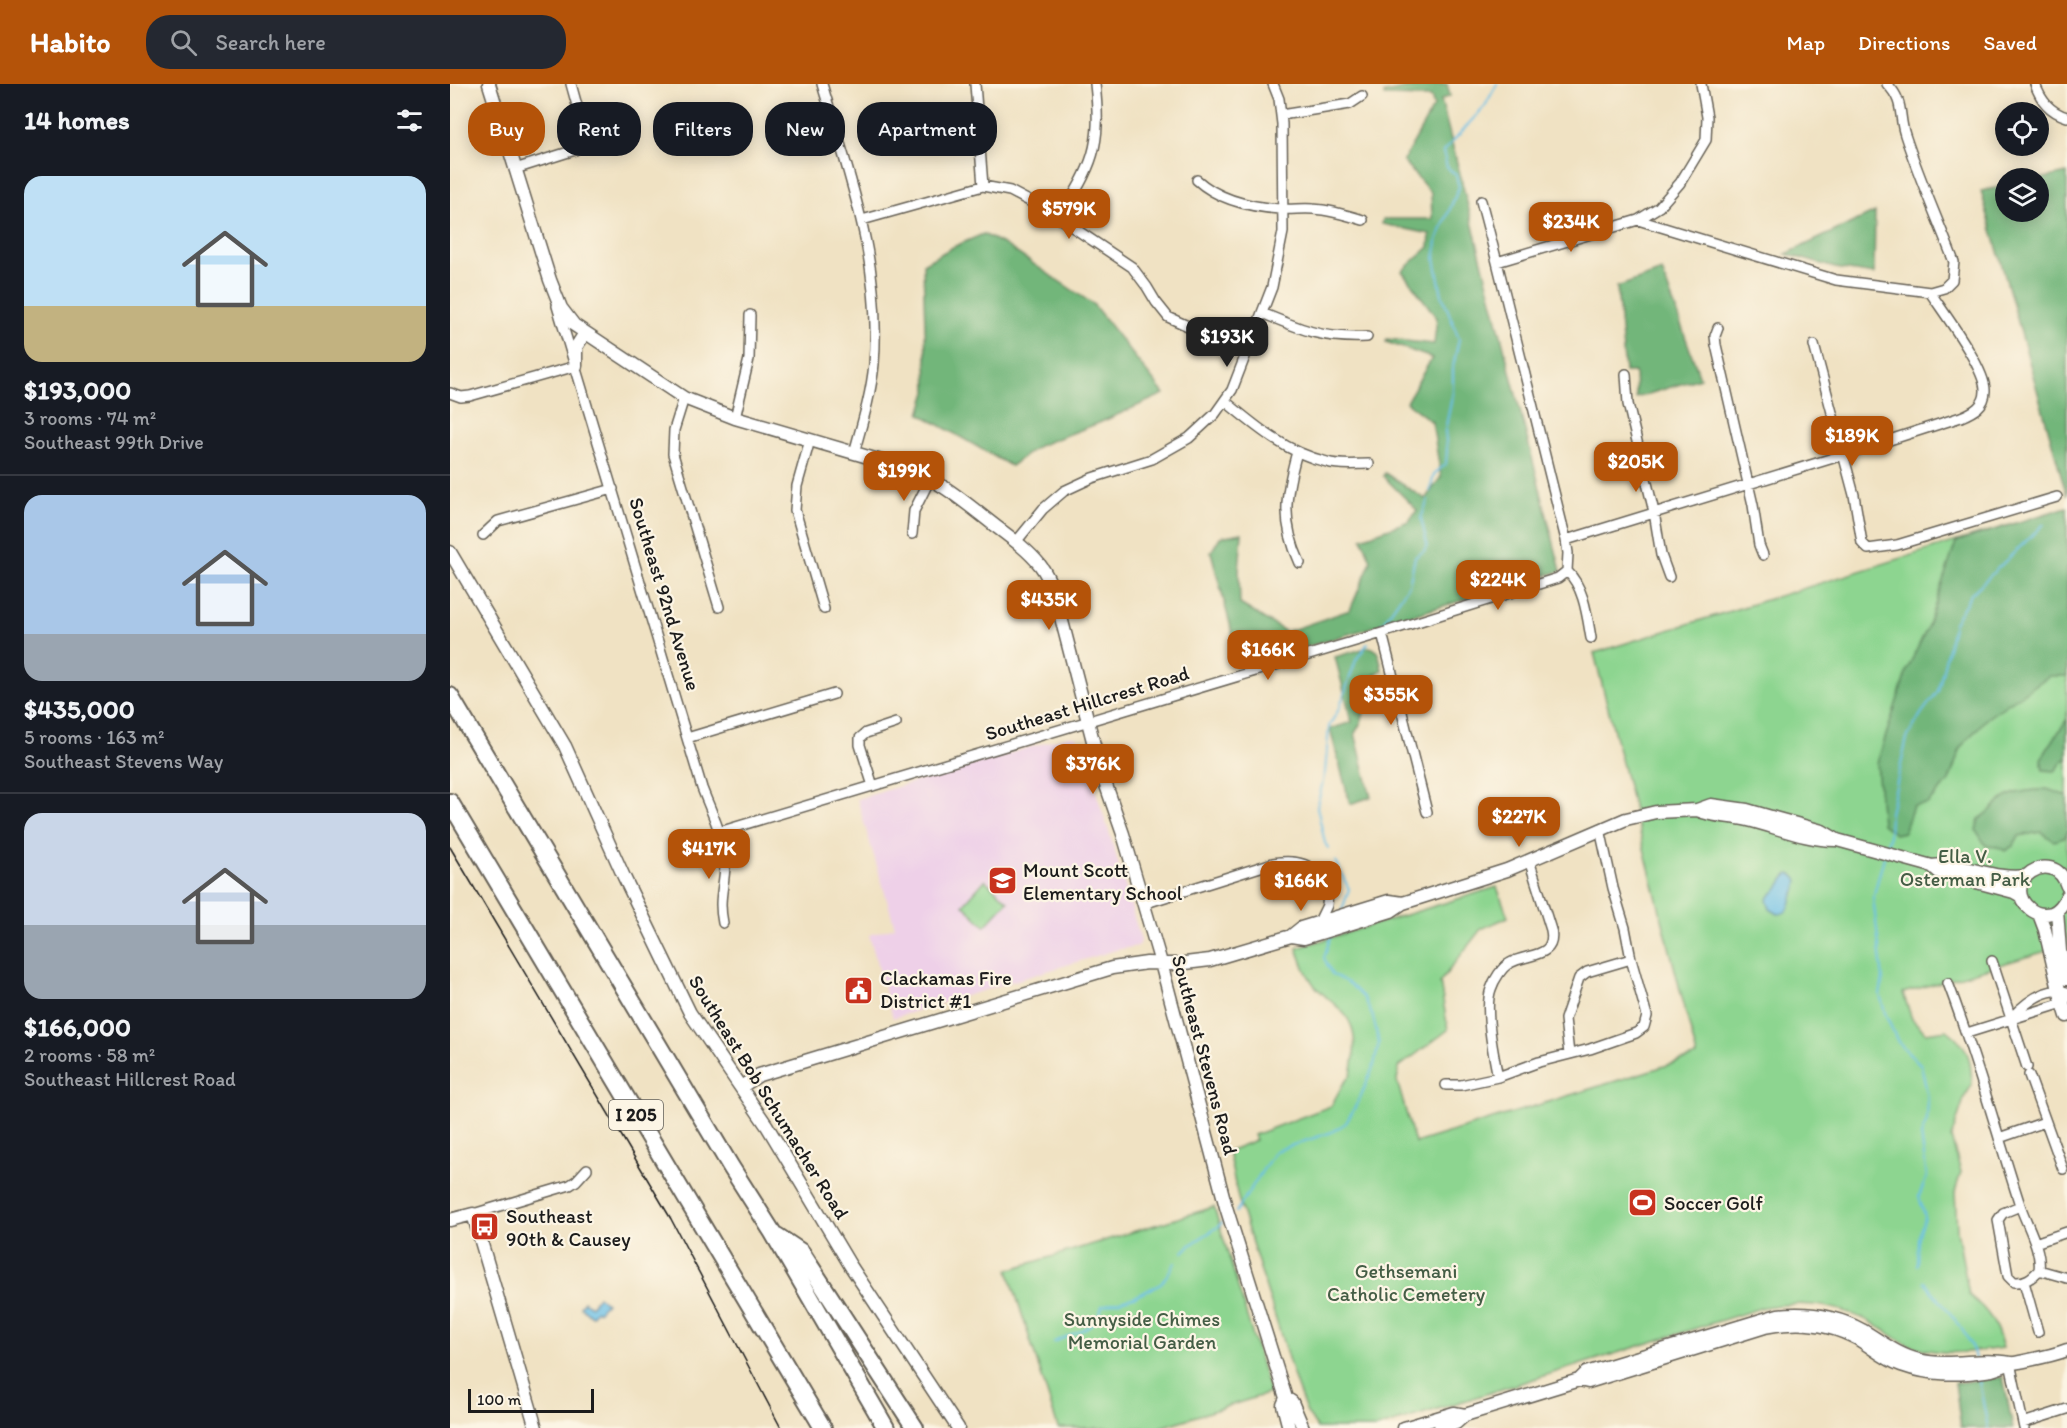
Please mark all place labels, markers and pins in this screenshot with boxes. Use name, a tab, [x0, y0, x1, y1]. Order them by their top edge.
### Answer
pin: $579K	[1027, 189, 1111, 240]
pin: $234K	[1529, 202, 1613, 253]
pin: $193K	[1185, 317, 1269, 368]
pin: $189K	[1810, 416, 1894, 467]
pin: $205K	[1594, 442, 1678, 493]
pin: $199K	[862, 451, 946, 502]
pin: $224K	[1456, 560, 1540, 611]
pin: $435K	[1007, 580, 1091, 631]
pin: $166K	[1226, 630, 1310, 681]
pin: $355K	[1349, 675, 1433, 726]
pin: $376K	[1051, 744, 1135, 795]
pin: $227K	[1477, 797, 1561, 848]
pin: $417K	[667, 829, 751, 880]
place label: Mount Scott Elementary School	[1023, 858, 1183, 905]
pin: $166K	[1259, 861, 1343, 912]
school or university icon: Mount Scott Elementary School	[986, 865, 1018, 897]
place label: Clackamas Fire District #1	[880, 966, 1012, 1013]
public building icon: Clackamas Fire District #1	[843, 974, 875, 1006]
sports icon: Soccer Golf	[1627, 1187, 1659, 1219]
place label: Soccer Golf	[1664, 1191, 1764, 1215]
place label: Southeast 90th & Causey	[506, 1204, 631, 1251]
bus stop icon: Southeast 90th & Causey	[469, 1211, 501, 1243]

